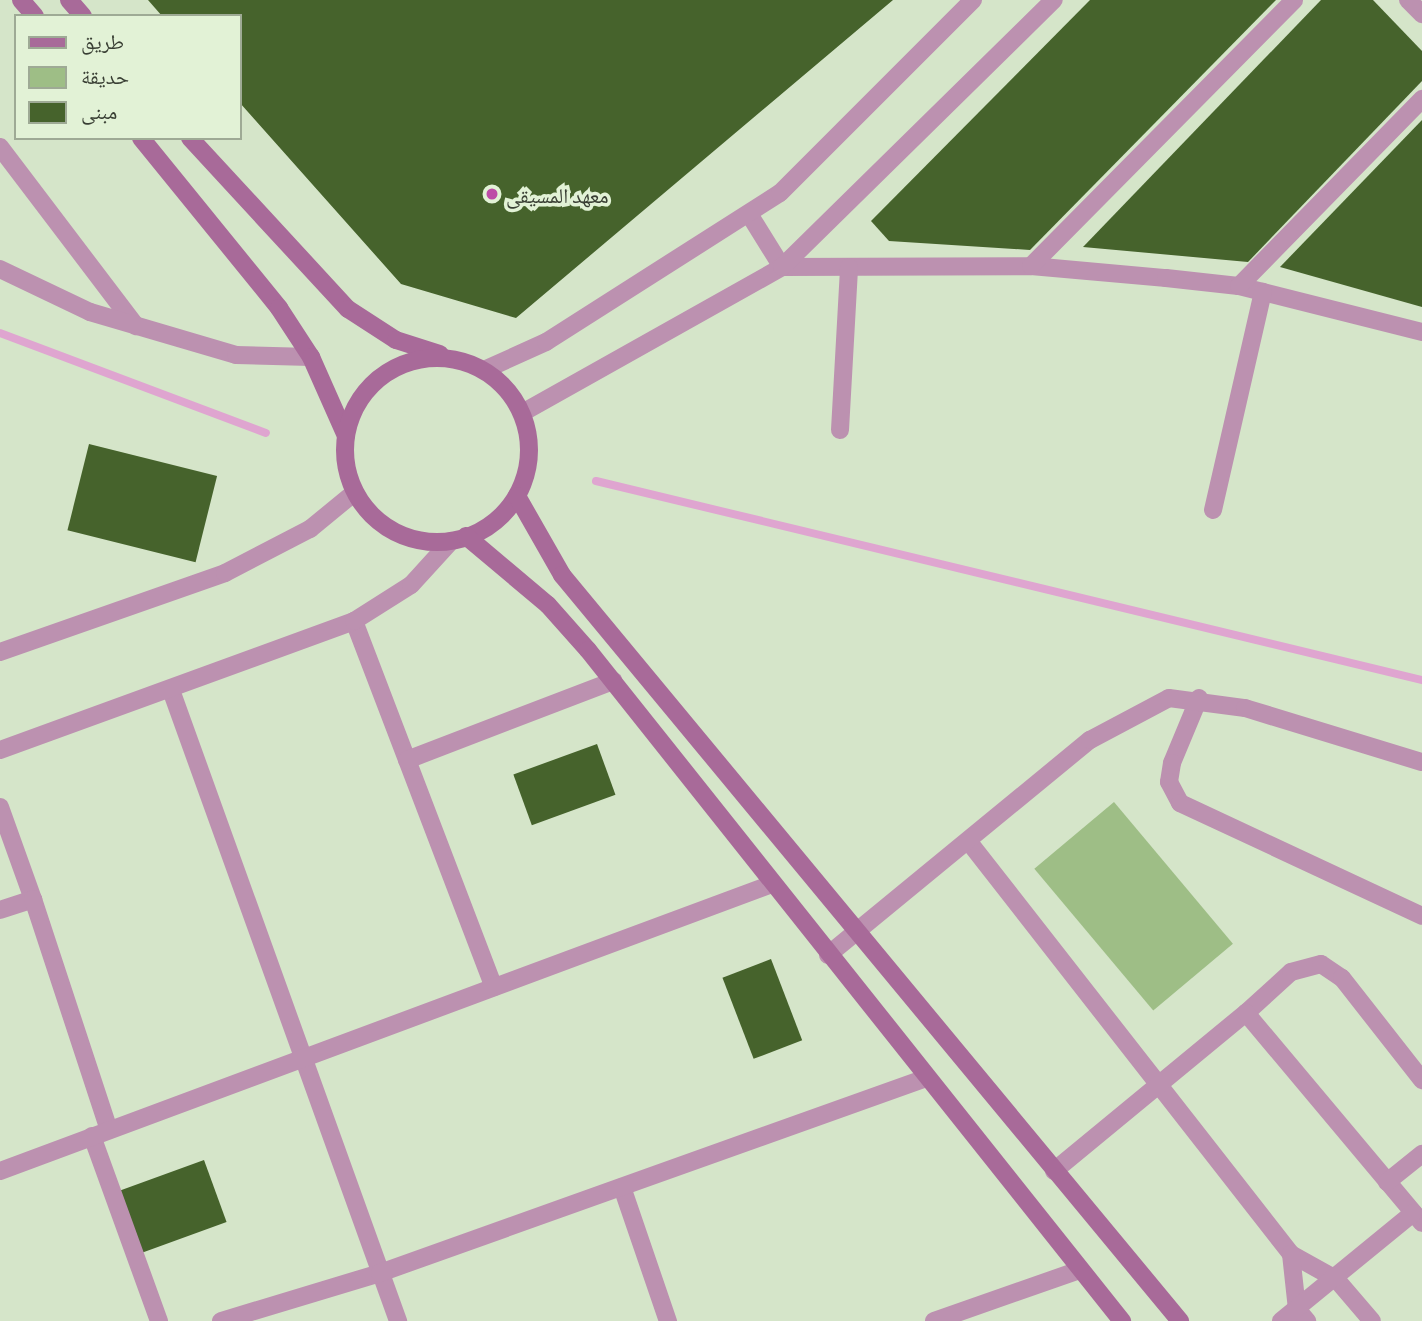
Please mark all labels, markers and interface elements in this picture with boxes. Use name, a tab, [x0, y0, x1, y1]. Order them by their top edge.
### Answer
legend	[14, 14, 242, 140]
text: طريق	[81, 24, 124, 55]
text: حديقة	[81, 59, 129, 90]
text: مبنى	[81, 94, 117, 125]
place label: معهد المسيقى	[506, 181, 609, 207]
marker: معهد المسيقى	[484, 186, 500, 202]

